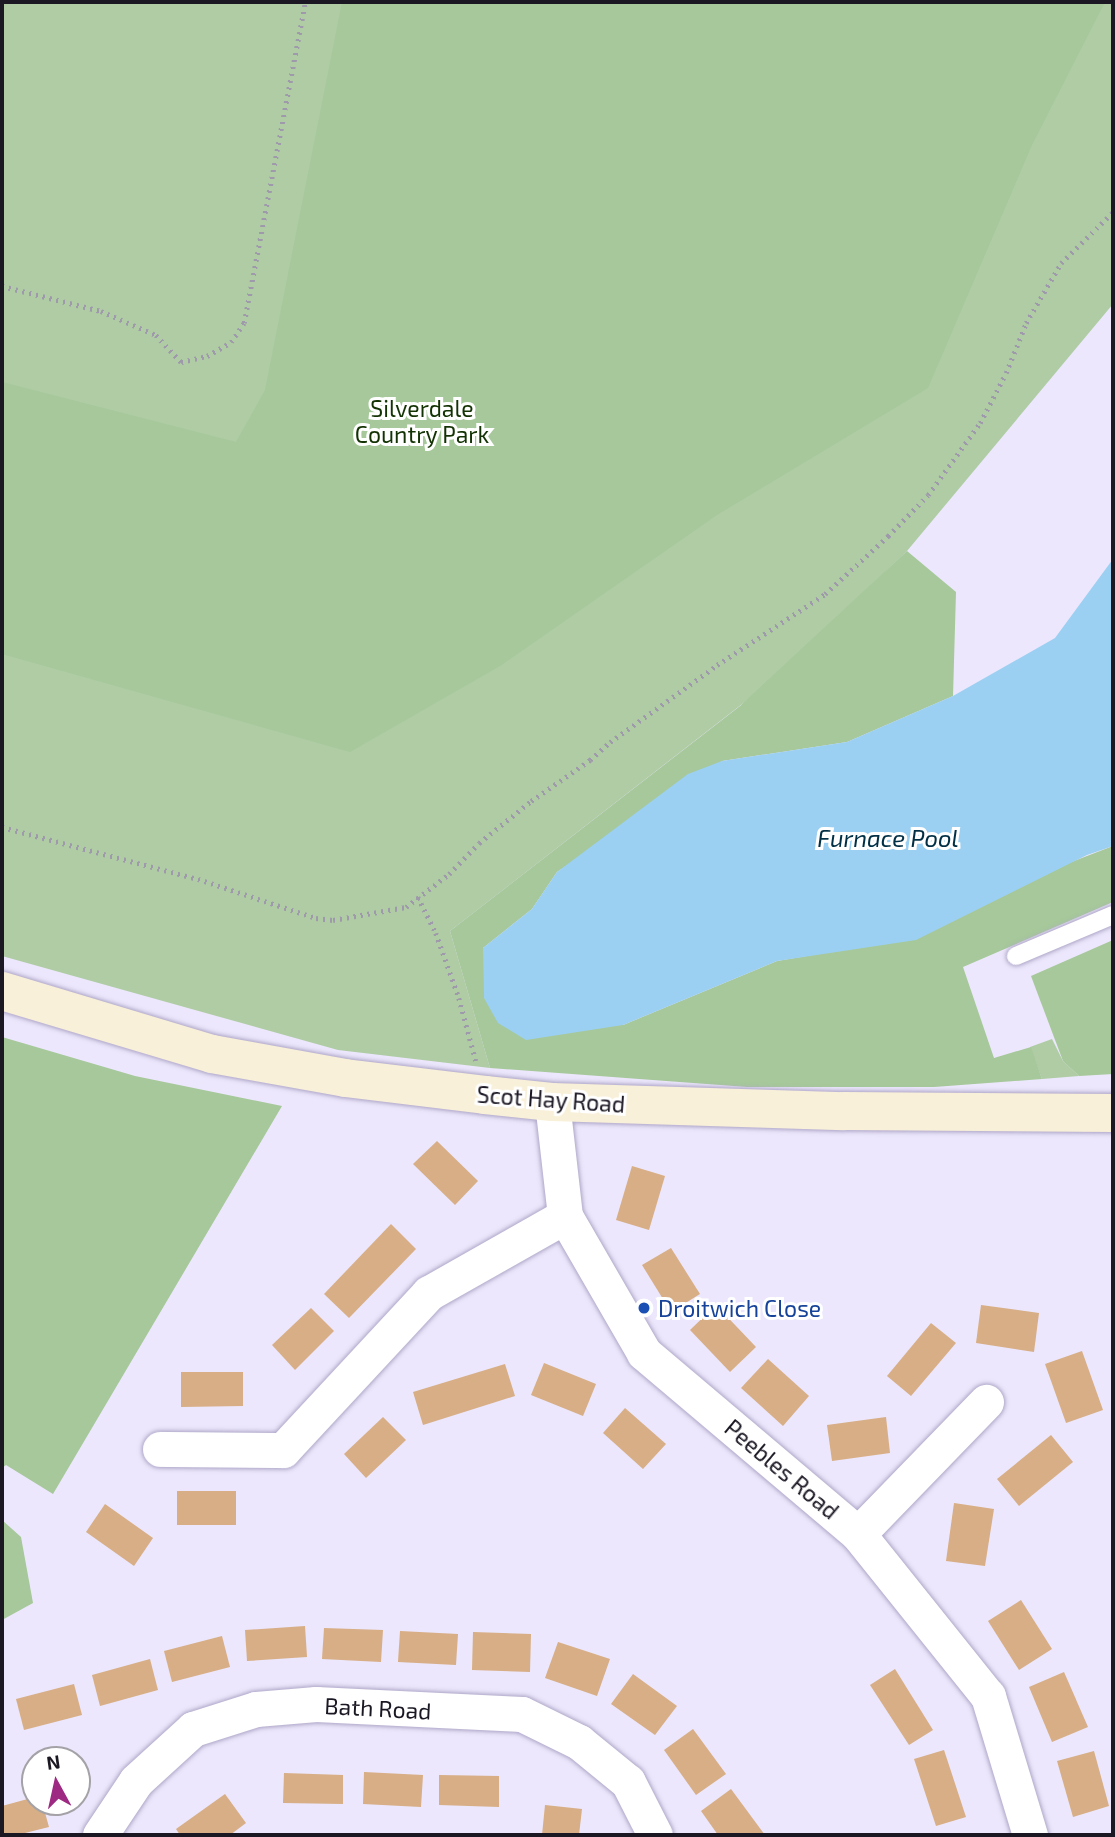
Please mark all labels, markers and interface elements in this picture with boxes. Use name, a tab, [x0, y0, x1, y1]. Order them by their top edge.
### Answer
park label: Silverdale Country Park	[355, 394, 489, 448]
water label: Furnace Pool	[817, 824, 959, 852]
street label: Scot Hay Road	[476, 1080, 626, 1118]
place label: Droitwich Close	[658, 1294, 821, 1322]
marker: Droitwich Close	[636, 1300, 652, 1316]
street label: Peebles Road	[719, 1413, 845, 1525]
street label: Bath Road	[324, 1691, 432, 1725]
north arrow	[21, 1746, 91, 1816]
text: N	[45, 1749, 62, 1774]

